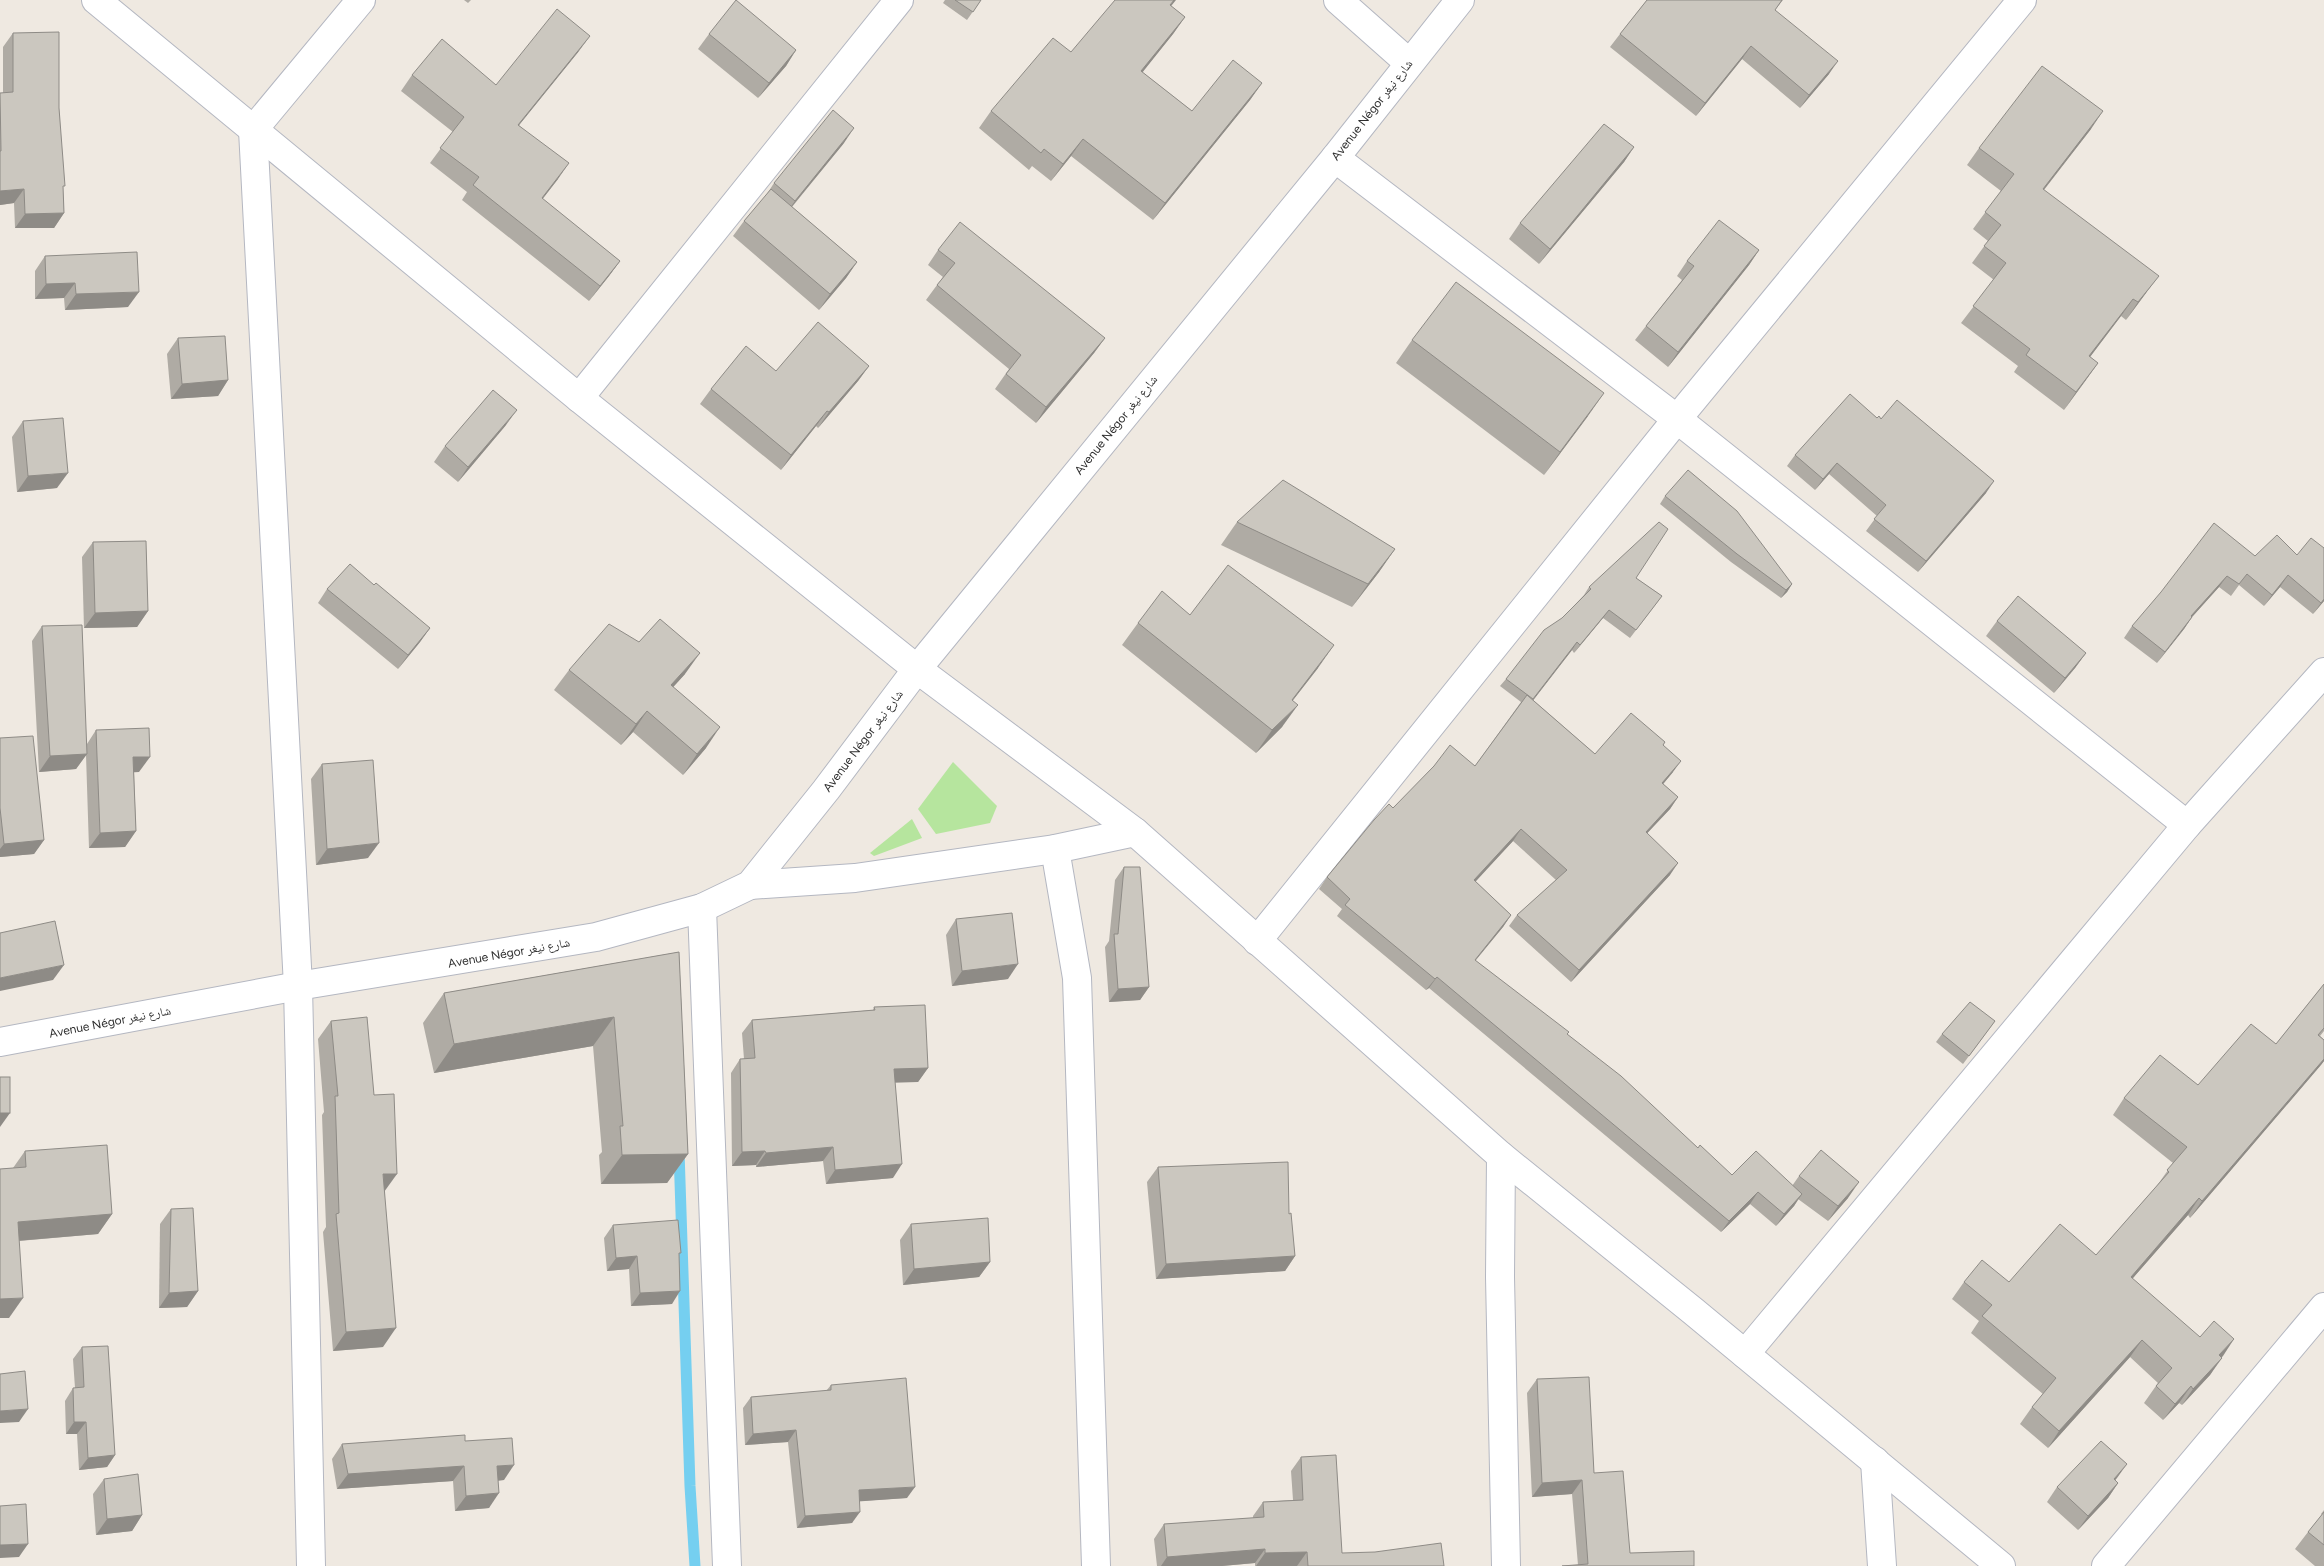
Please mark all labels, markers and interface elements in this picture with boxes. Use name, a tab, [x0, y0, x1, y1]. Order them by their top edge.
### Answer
street label: Avenue Négor شارع نيغر	[1328, 57, 1416, 164]
street label: Avenue Négor شارع نيغر	[1072, 372, 1161, 478]
street label: Avenue Négor شارع نيغر	[820, 687, 907, 795]
street label: Avenue Négor شارع نيغر	[447, 935, 571, 972]
street label: Avenue Négor شارع نيغر	[48, 1003, 172, 1042]

